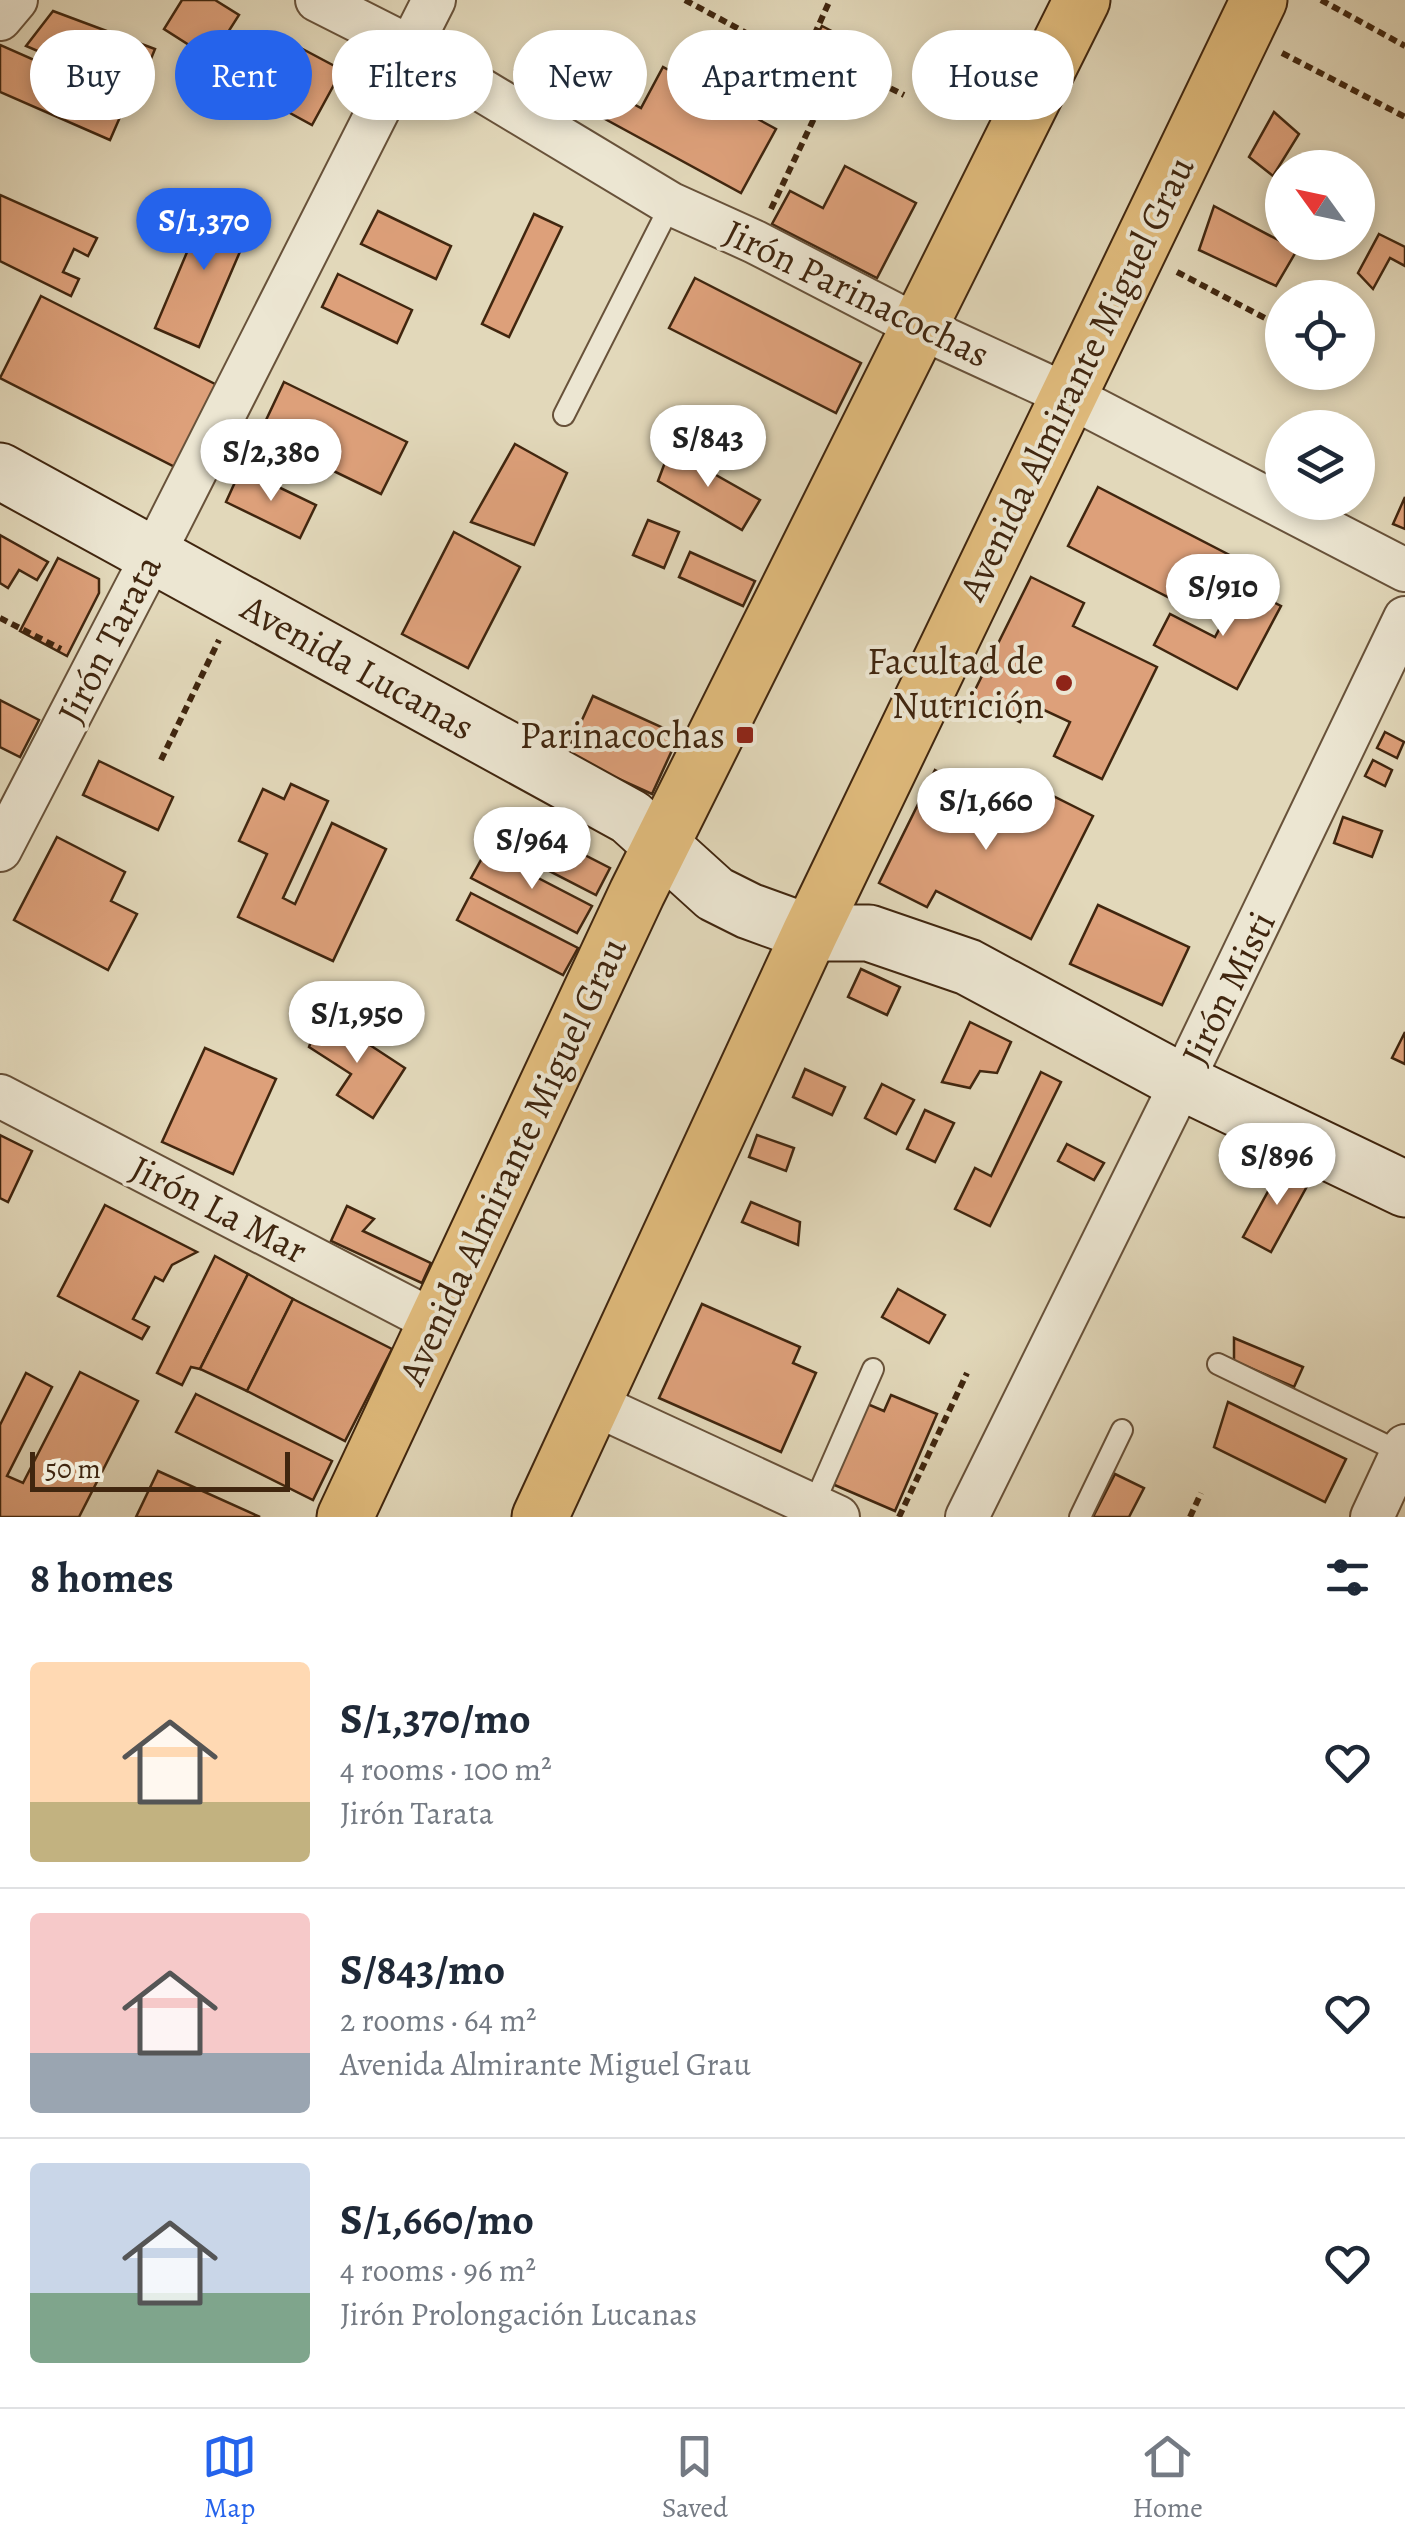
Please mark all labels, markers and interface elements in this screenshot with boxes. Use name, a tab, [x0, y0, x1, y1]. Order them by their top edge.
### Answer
chip: Buy	[30, 30, 155, 120]
chip: Rent	[175, 30, 312, 120]
chip: Filters	[332, 30, 493, 120]
chip: New	[513, 30, 647, 120]
chip: Apartment	[667, 30, 892, 120]
chip: House	[912, 30, 1074, 120]
street label: Avenida Almirante Miguel Grau	[945, 147, 1206, 609]
north arrow	[1265, 150, 1375, 260]
map controls	[1265, 150, 1375, 520]
pin: S/1,370	[112, 188, 296, 273]
text: S/1,370	[158, 198, 250, 242]
street label: Jirón Parinacochas	[716, 206, 998, 380]
button: locate	[1265, 280, 1375, 390]
pin: S/843	[638, 405, 778, 490]
button: layers	[1265, 410, 1375, 520]
text: S/843	[672, 415, 744, 459]
pin: S/2,380	[179, 419, 363, 504]
text: S/2,380	[222, 429, 320, 473]
street label: Jirón Tarata	[44, 546, 174, 732]
pin: S/910	[1153, 554, 1293, 639]
text: S/910	[1188, 564, 1258, 608]
street label: Avenida Lucanas	[231, 581, 484, 753]
place label: Facultad de Nutrición	[867, 635, 1044, 731]
marker: Facultad de Nutrición	[1053, 672, 1075, 694]
place label: Parinacochas	[519, 709, 725, 761]
marker: Parinacochas	[734, 724, 756, 746]
pin: S/1,660	[894, 768, 1078, 853]
text: S/1,660	[939, 778, 1033, 822]
pin: S/964	[462, 807, 602, 892]
text: S/964	[496, 817, 568, 861]
street label: Jirón Misti	[1168, 903, 1288, 1073]
street label: Avenida Almirante Miguel Grau	[385, 929, 639, 1394]
pin: S/1,950	[265, 981, 449, 1066]
text: S/1,950	[311, 991, 403, 1035]
pin: S/896	[1207, 1123, 1347, 1208]
text: S/896	[1241, 1133, 1313, 1177]
street label: Jirón La Mar	[121, 1142, 317, 1276]
scale bar	[30, 1447, 290, 1492]
text: 50 m	[45, 1450, 101, 1488]
text: 8 homes	[30, 1549, 174, 1606]
icon: filters	[1320, 1550, 1375, 1605]
text: S/1,370/mo	[340, 1690, 531, 1747]
icon: home	[110, 1702, 230, 1822]
icon: heart	[1320, 1735, 1375, 1790]
text: 4 rooms · 100 m²	[340, 1747, 552, 1791]
text: Jirón Tarata	[340, 1791, 494, 1835]
text: S/843/mo	[340, 1941, 505, 1998]
icon: home	[110, 1953, 230, 2073]
icon: heart	[1320, 1986, 1375, 2041]
text: 2 rooms · 64 m²	[340, 1998, 537, 2042]
text: Avenida Almirante Miguel Grau	[340, 2042, 751, 2086]
text: S/1,660/mo	[340, 2191, 534, 2248]
icon: home	[110, 2203, 230, 2323]
icon: heart	[1320, 2236, 1375, 2291]
text: 4 rooms · 96 m²	[340, 2248, 536, 2292]
text: Jirón Prolongación Lucanas	[340, 2292, 697, 2336]
tab: Map	[202, 2429, 257, 2527]
tab: Saved	[662, 2429, 728, 2527]
tab: Home	[1132, 2429, 1203, 2527]

